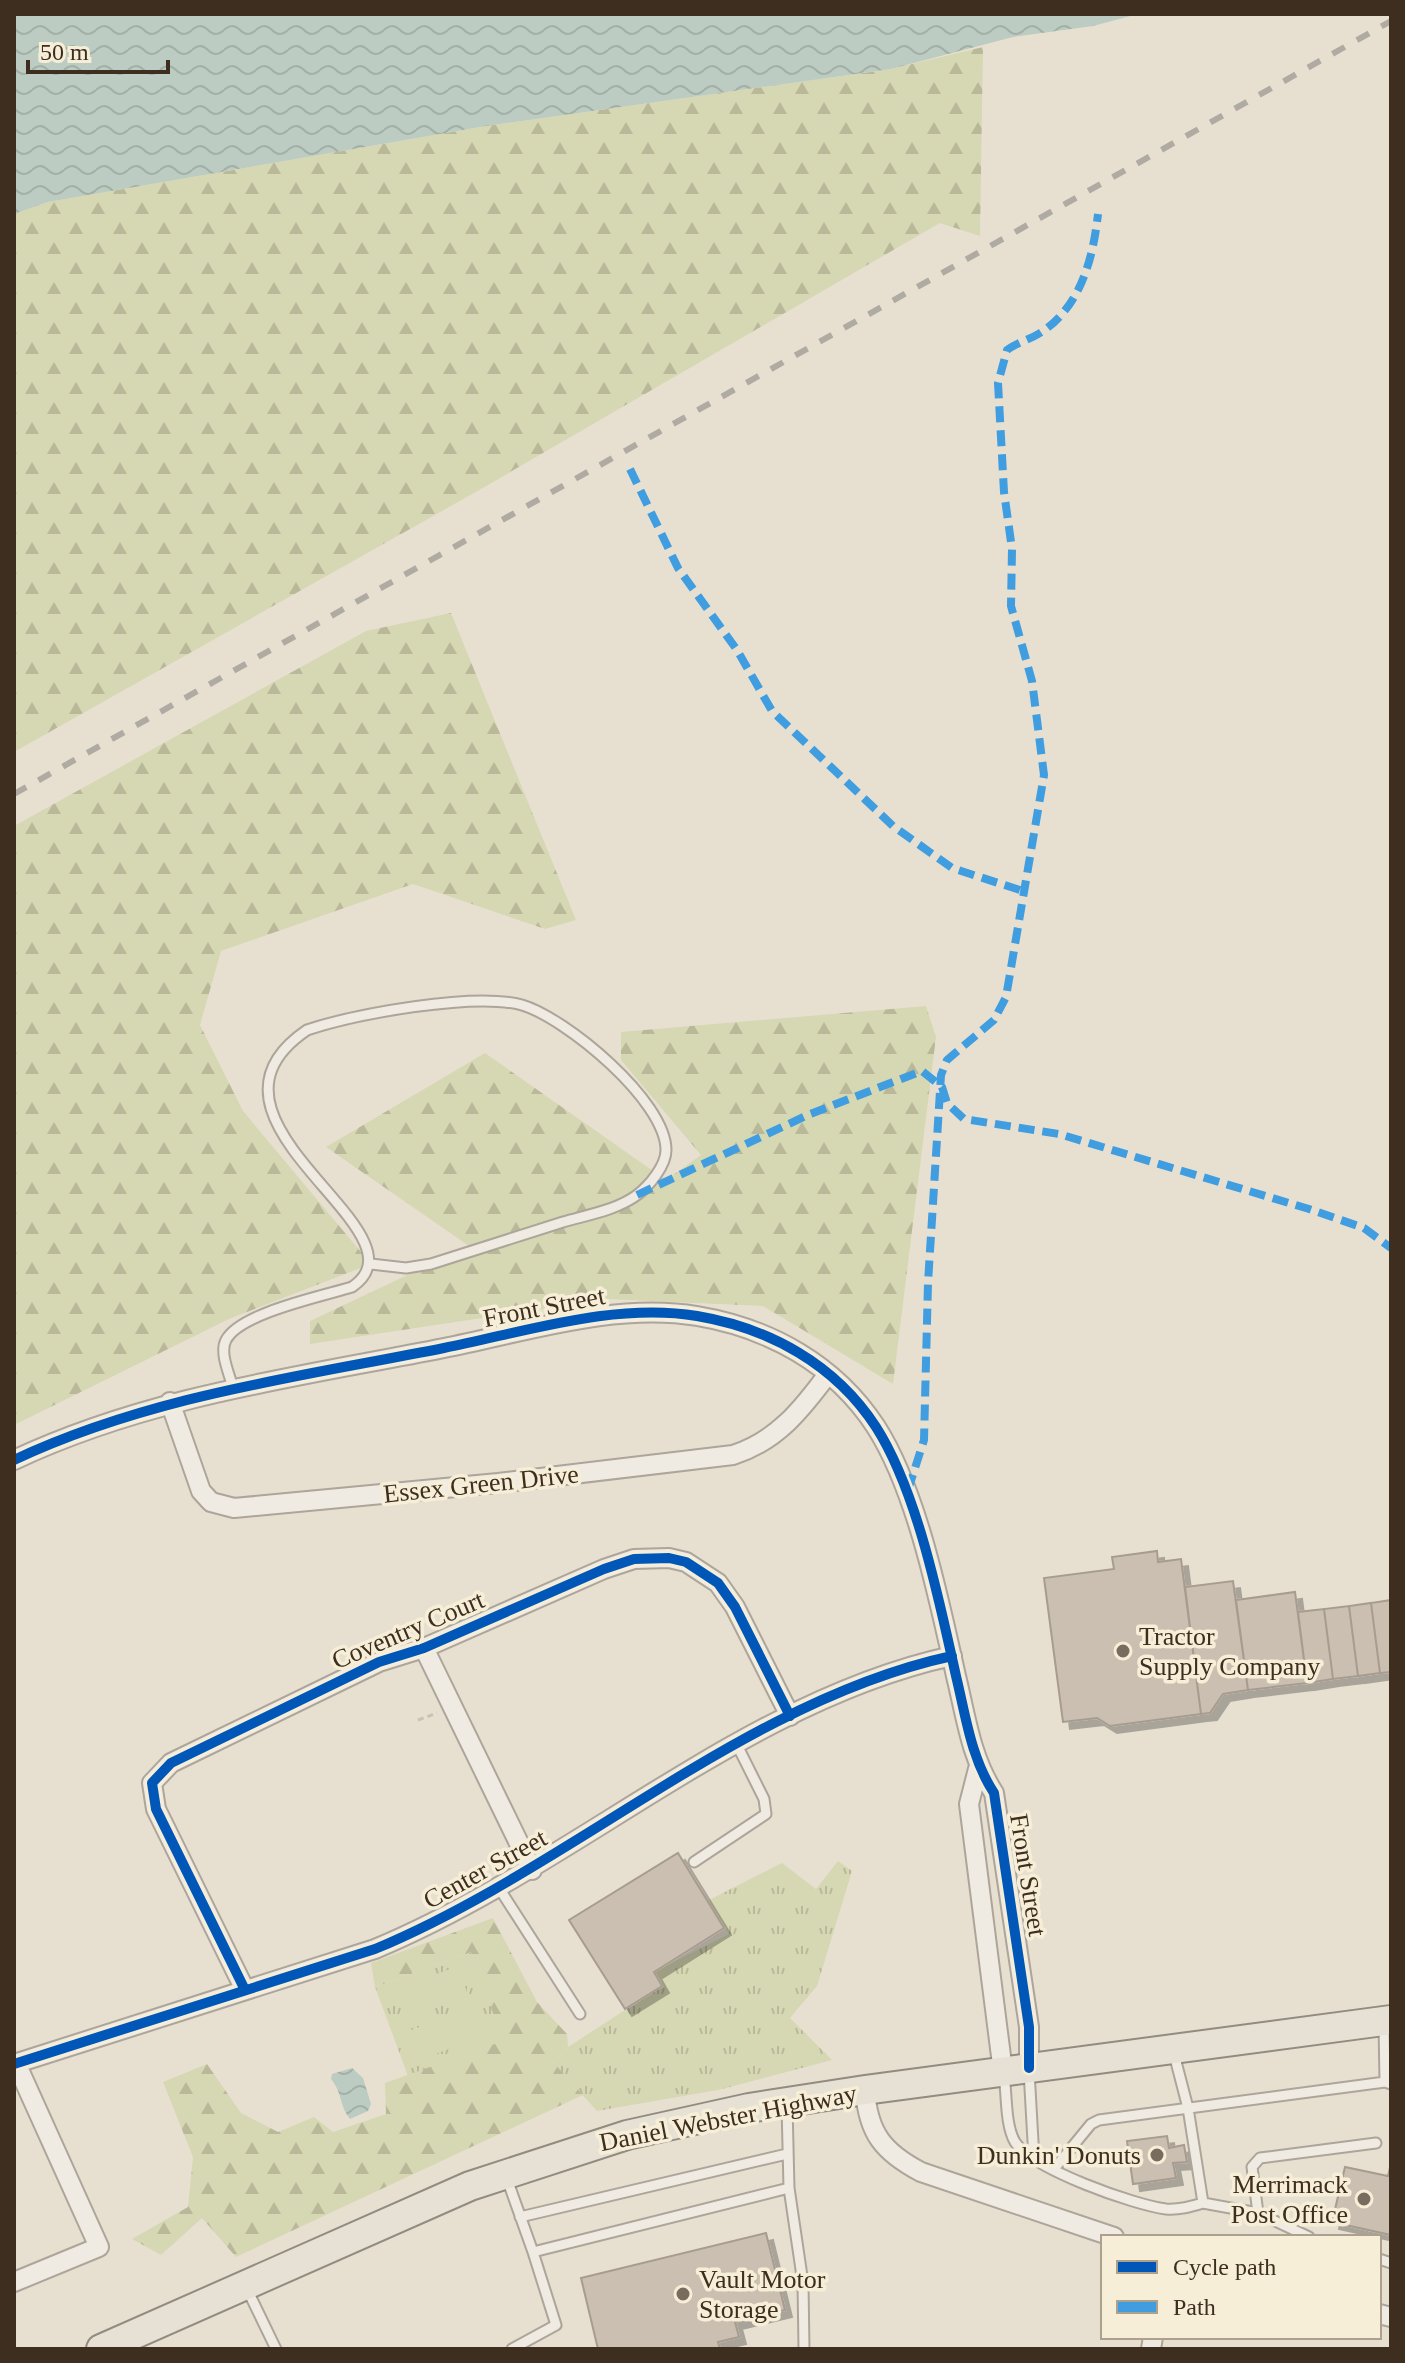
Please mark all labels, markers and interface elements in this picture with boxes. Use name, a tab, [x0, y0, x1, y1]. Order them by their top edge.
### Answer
scale bar	[28, 24, 168, 74]
text: 50 m	[40, 39, 89, 65]
street label: Front Street	[481, 1281, 608, 1333]
street label: Essex Green Drive	[382, 1459, 580, 1509]
street label: Coventry Court	[328, 1585, 489, 1675]
place label: Tractor Supply Company	[1139, 1622, 1320, 1681]
marker: Tractor Supply Company	[1114, 1642, 1132, 1660]
street label: Front Street	[1004, 1812, 1052, 1939]
street label: Center Street	[418, 1823, 552, 1915]
street label: Daniel Webster Highway	[597, 2079, 859, 2157]
place label: Dunkin' Donuts	[977, 2141, 1141, 2170]
marker: Dunkin' Donuts	[1148, 2146, 1166, 2164]
place label: Merrimack Post Office	[1231, 2170, 1348, 2229]
marker: Merrimack Post Office	[1355, 2190, 1373, 2208]
legend	[1101, 2235, 1381, 2339]
text: Cycle path	[1173, 2254, 1276, 2280]
place label: Vault Motor Storage	[699, 2265, 826, 2324]
marker: Vault Motor Storage	[674, 2285, 692, 2303]
text: Path	[1173, 2294, 1216, 2320]

